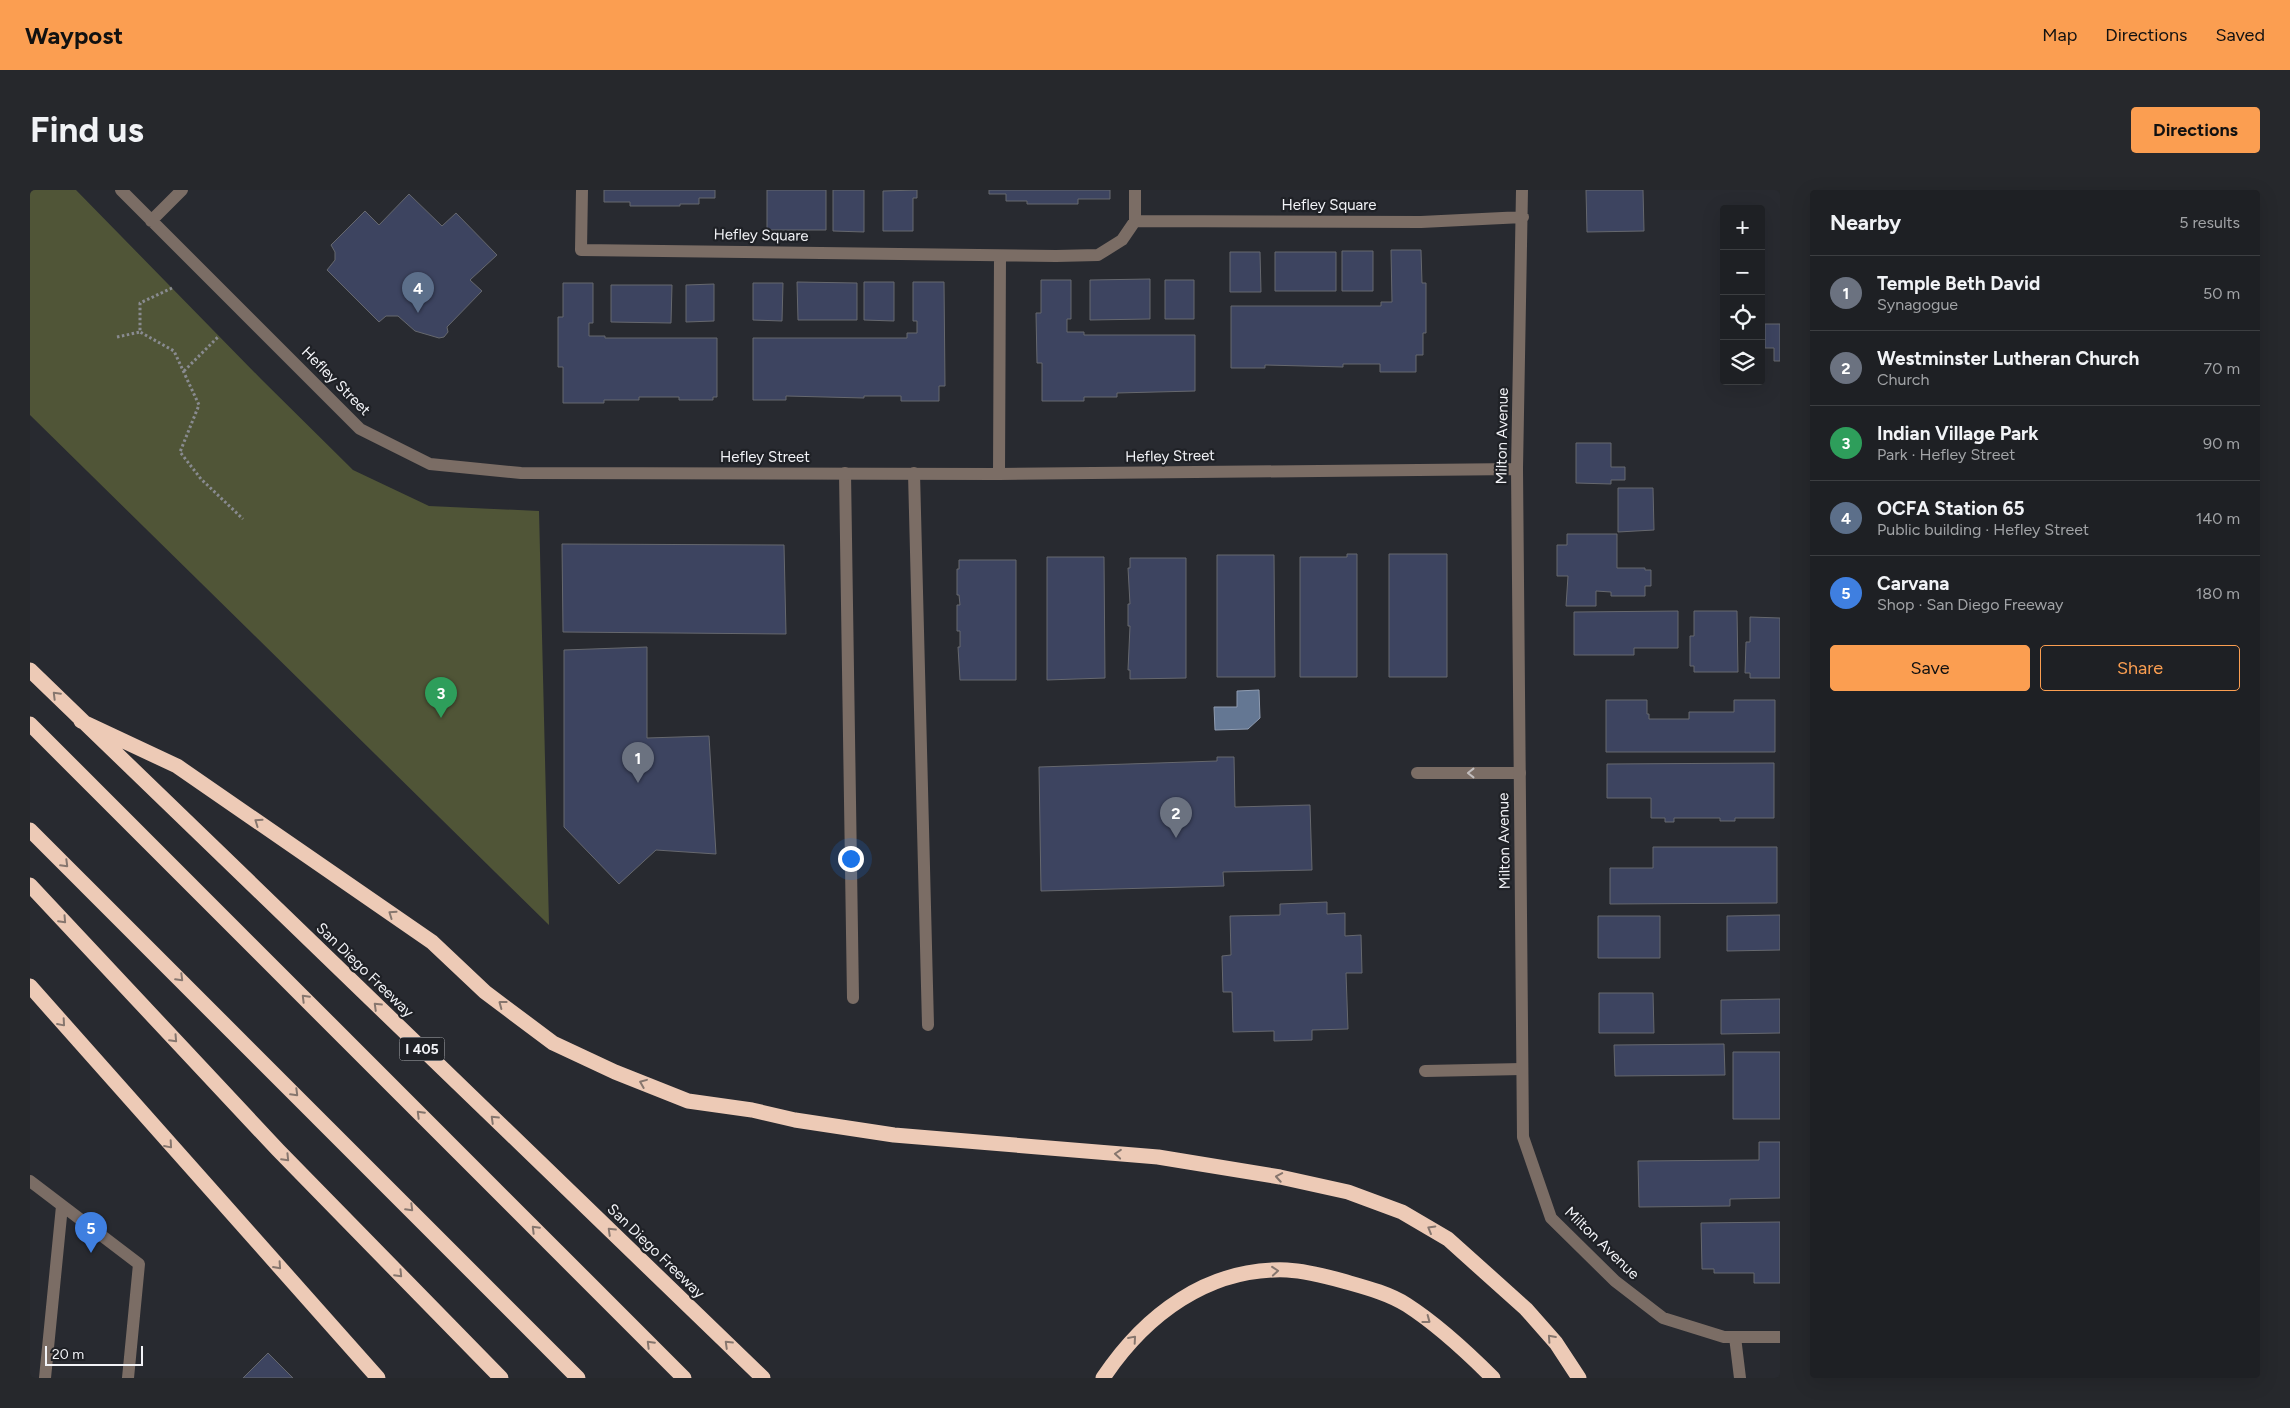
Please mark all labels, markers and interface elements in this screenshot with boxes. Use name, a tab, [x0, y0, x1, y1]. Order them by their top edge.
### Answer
text: Waypost	[25, 21, 123, 50]
text: Map	[2042, 24, 2077, 46]
text: Directions	[2105, 24, 2187, 46]
text: Saved	[2215, 24, 2265, 46]
button: Directions	[2131, 107, 2260, 153]
text: Find us	[30, 109, 144, 151]
street label: Hefley Square	[1281, 196, 1377, 214]
map controls	[1720, 205, 1765, 385]
button: +	[1720, 205, 1765, 250]
text: Nearby	[1830, 210, 1901, 235]
text: 5 results	[2179, 213, 2240, 232]
street label: Hefley Square	[713, 225, 809, 245]
button: −	[1720, 250, 1765, 295]
pin: 4	[402, 272, 434, 313]
text: Temple Beth David	[1877, 272, 2040, 295]
text: 1	[1843, 284, 1849, 303]
text: 50 m	[2203, 284, 2240, 303]
button: locate	[1720, 295, 1765, 340]
text: Synagogue	[1877, 295, 1958, 314]
button: layers	[1720, 340, 1765, 385]
street label: Hefley Street	[298, 343, 374, 419]
text: Westminster Lutheran Church	[1877, 347, 2139, 370]
text: 2	[1841, 359, 1851, 378]
text: 70 m	[2204, 359, 2240, 378]
text: Church	[1877, 370, 1929, 389]
street label: Milton Avenue	[1492, 388, 1512, 484]
text: Indian Village Park	[1877, 422, 2038, 445]
text: 3	[1842, 434, 1850, 453]
text: 90 m	[2203, 434, 2240, 453]
text: Park · Hefley Street	[1877, 445, 2015, 464]
street label: Hefley Street	[1125, 446, 1215, 466]
street label: Hefley Street	[720, 448, 810, 466]
text: OCFA Station 65	[1877, 497, 2025, 520]
text: 4	[1841, 509, 1851, 528]
text: 140 m	[2196, 509, 2240, 528]
text: Public building · Hefley Street	[1877, 520, 2089, 539]
text: Carvana	[1877, 572, 1949, 595]
text: 5	[1841, 584, 1851, 603]
text: 180 m	[2196, 584, 2240, 603]
text: Shop · San Diego Freeway	[1877, 595, 2063, 614]
button: Save	[1830, 645, 2030, 691]
button: Share	[2040, 645, 2240, 691]
pin: 3	[425, 677, 457, 718]
one-way arrow	[52, 692, 61, 701]
pin: 1	[622, 742, 654, 783]
one-way arrow	[1467, 768, 1474, 778]
street label: Milton Avenue	[1494, 793, 1514, 889]
pin: 2	[1160, 797, 1192, 838]
one-way arrow	[254, 819, 264, 828]
your location	[838, 846, 864, 872]
one-way arrow	[59, 858, 68, 867]
one-way arrow	[388, 911, 398, 920]
one-way arrow	[57, 915, 66, 924]
street label: San Diego Freeway	[313, 919, 418, 1021]
one-way arrow	[174, 972, 183, 981]
one-way arrow	[302, 995, 311, 1004]
one-way arrow	[499, 1002, 508, 1010]
one-way arrow	[373, 1003, 382, 1012]
one-way arrow	[56, 1017, 65, 1026]
one-way arrow	[168, 1033, 177, 1042]
road number: I 405	[400, 1038, 444, 1061]
one-way arrow	[639, 1078, 648, 1089]
one-way arrow	[289, 1087, 298, 1096]
one-way arrow	[417, 1110, 426, 1119]
one-way arrow	[490, 1115, 499, 1124]
one-way arrow	[164, 1139, 173, 1148]
one-way arrow	[1114, 1149, 1122, 1160]
one-way arrow	[280, 1152, 289, 1161]
one-way arrow	[1274, 1173, 1283, 1183]
street label: San Diego Freeway	[604, 1200, 709, 1302]
one-way arrow	[404, 1202, 413, 1211]
street label: Milton Avenue	[1561, 1203, 1643, 1283]
pin: 5	[75, 1212, 107, 1253]
one-way arrow	[532, 1225, 541, 1234]
one-way arrow	[1428, 1226, 1437, 1236]
one-way arrow	[607, 1228, 616, 1237]
one-way arrow	[272, 1260, 281, 1269]
one-way arrow	[1271, 1266, 1279, 1277]
one-way arrow	[393, 1268, 402, 1277]
one-way arrow	[1421, 1314, 1430, 1322]
one-way arrow	[1548, 1334, 1557, 1343]
one-way arrow	[1127, 1336, 1135, 1345]
one-way arrow	[646, 1340, 655, 1349]
one-way arrow	[724, 1341, 733, 1350]
scale bar	[45, 1343, 142, 1366]
text: 20 m	[52, 1346, 84, 1363]

